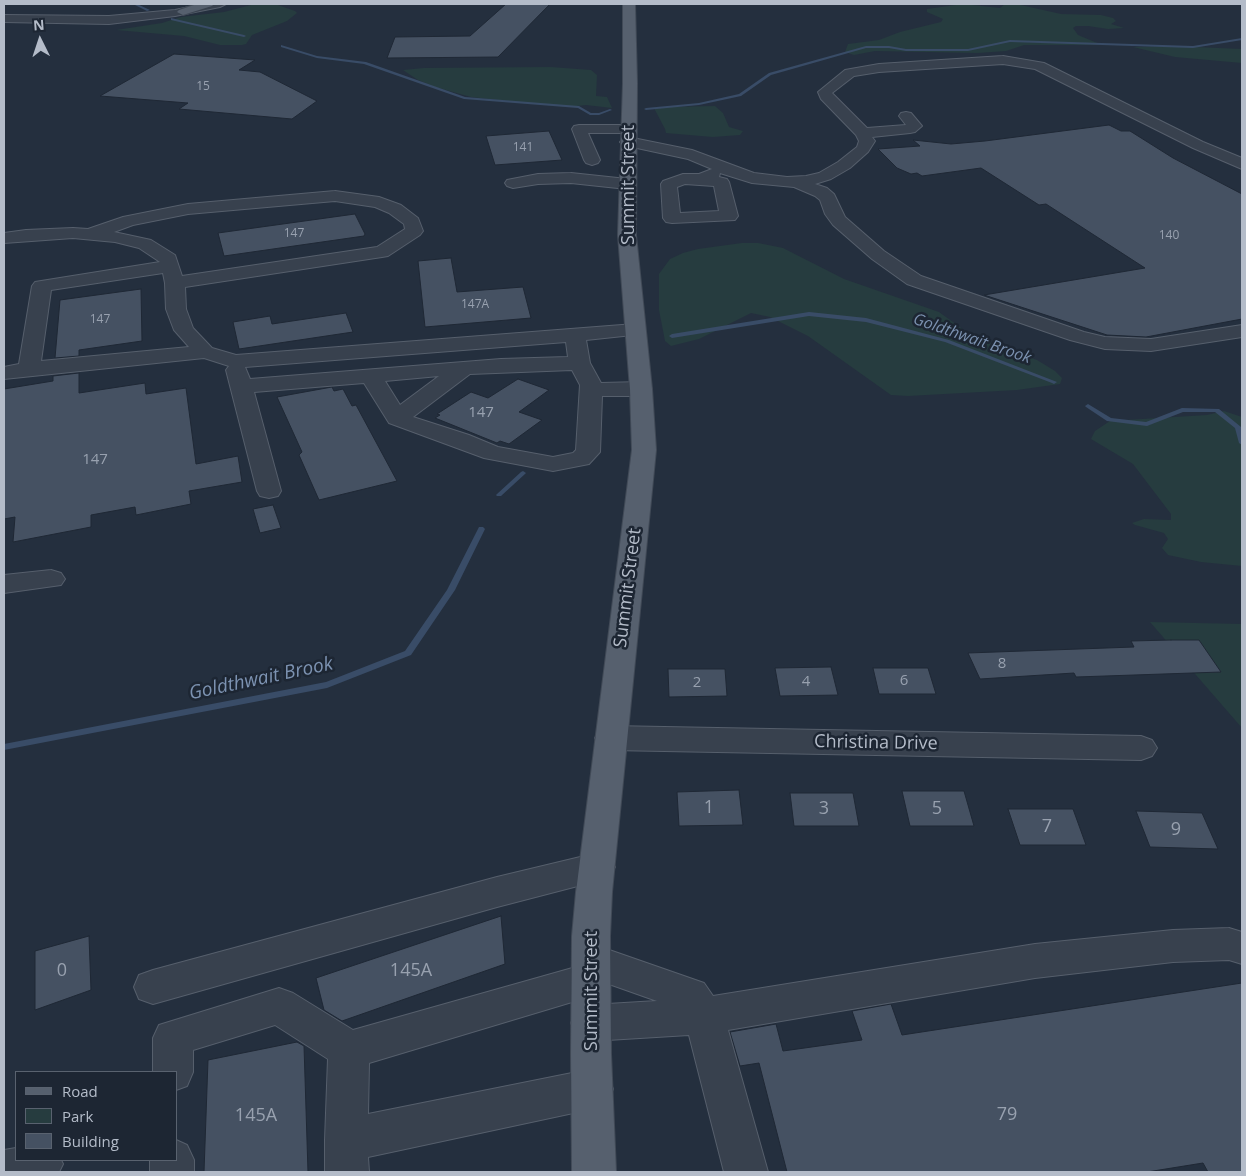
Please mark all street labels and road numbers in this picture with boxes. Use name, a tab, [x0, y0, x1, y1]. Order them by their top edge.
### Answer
street label: Summit Street	[618, 125, 640, 245]
street label: Summit Street	[610, 527, 646, 649]
street label: Christina Drive	[814, 731, 938, 755]
street label: Summit Street	[581, 931, 603, 1051]

